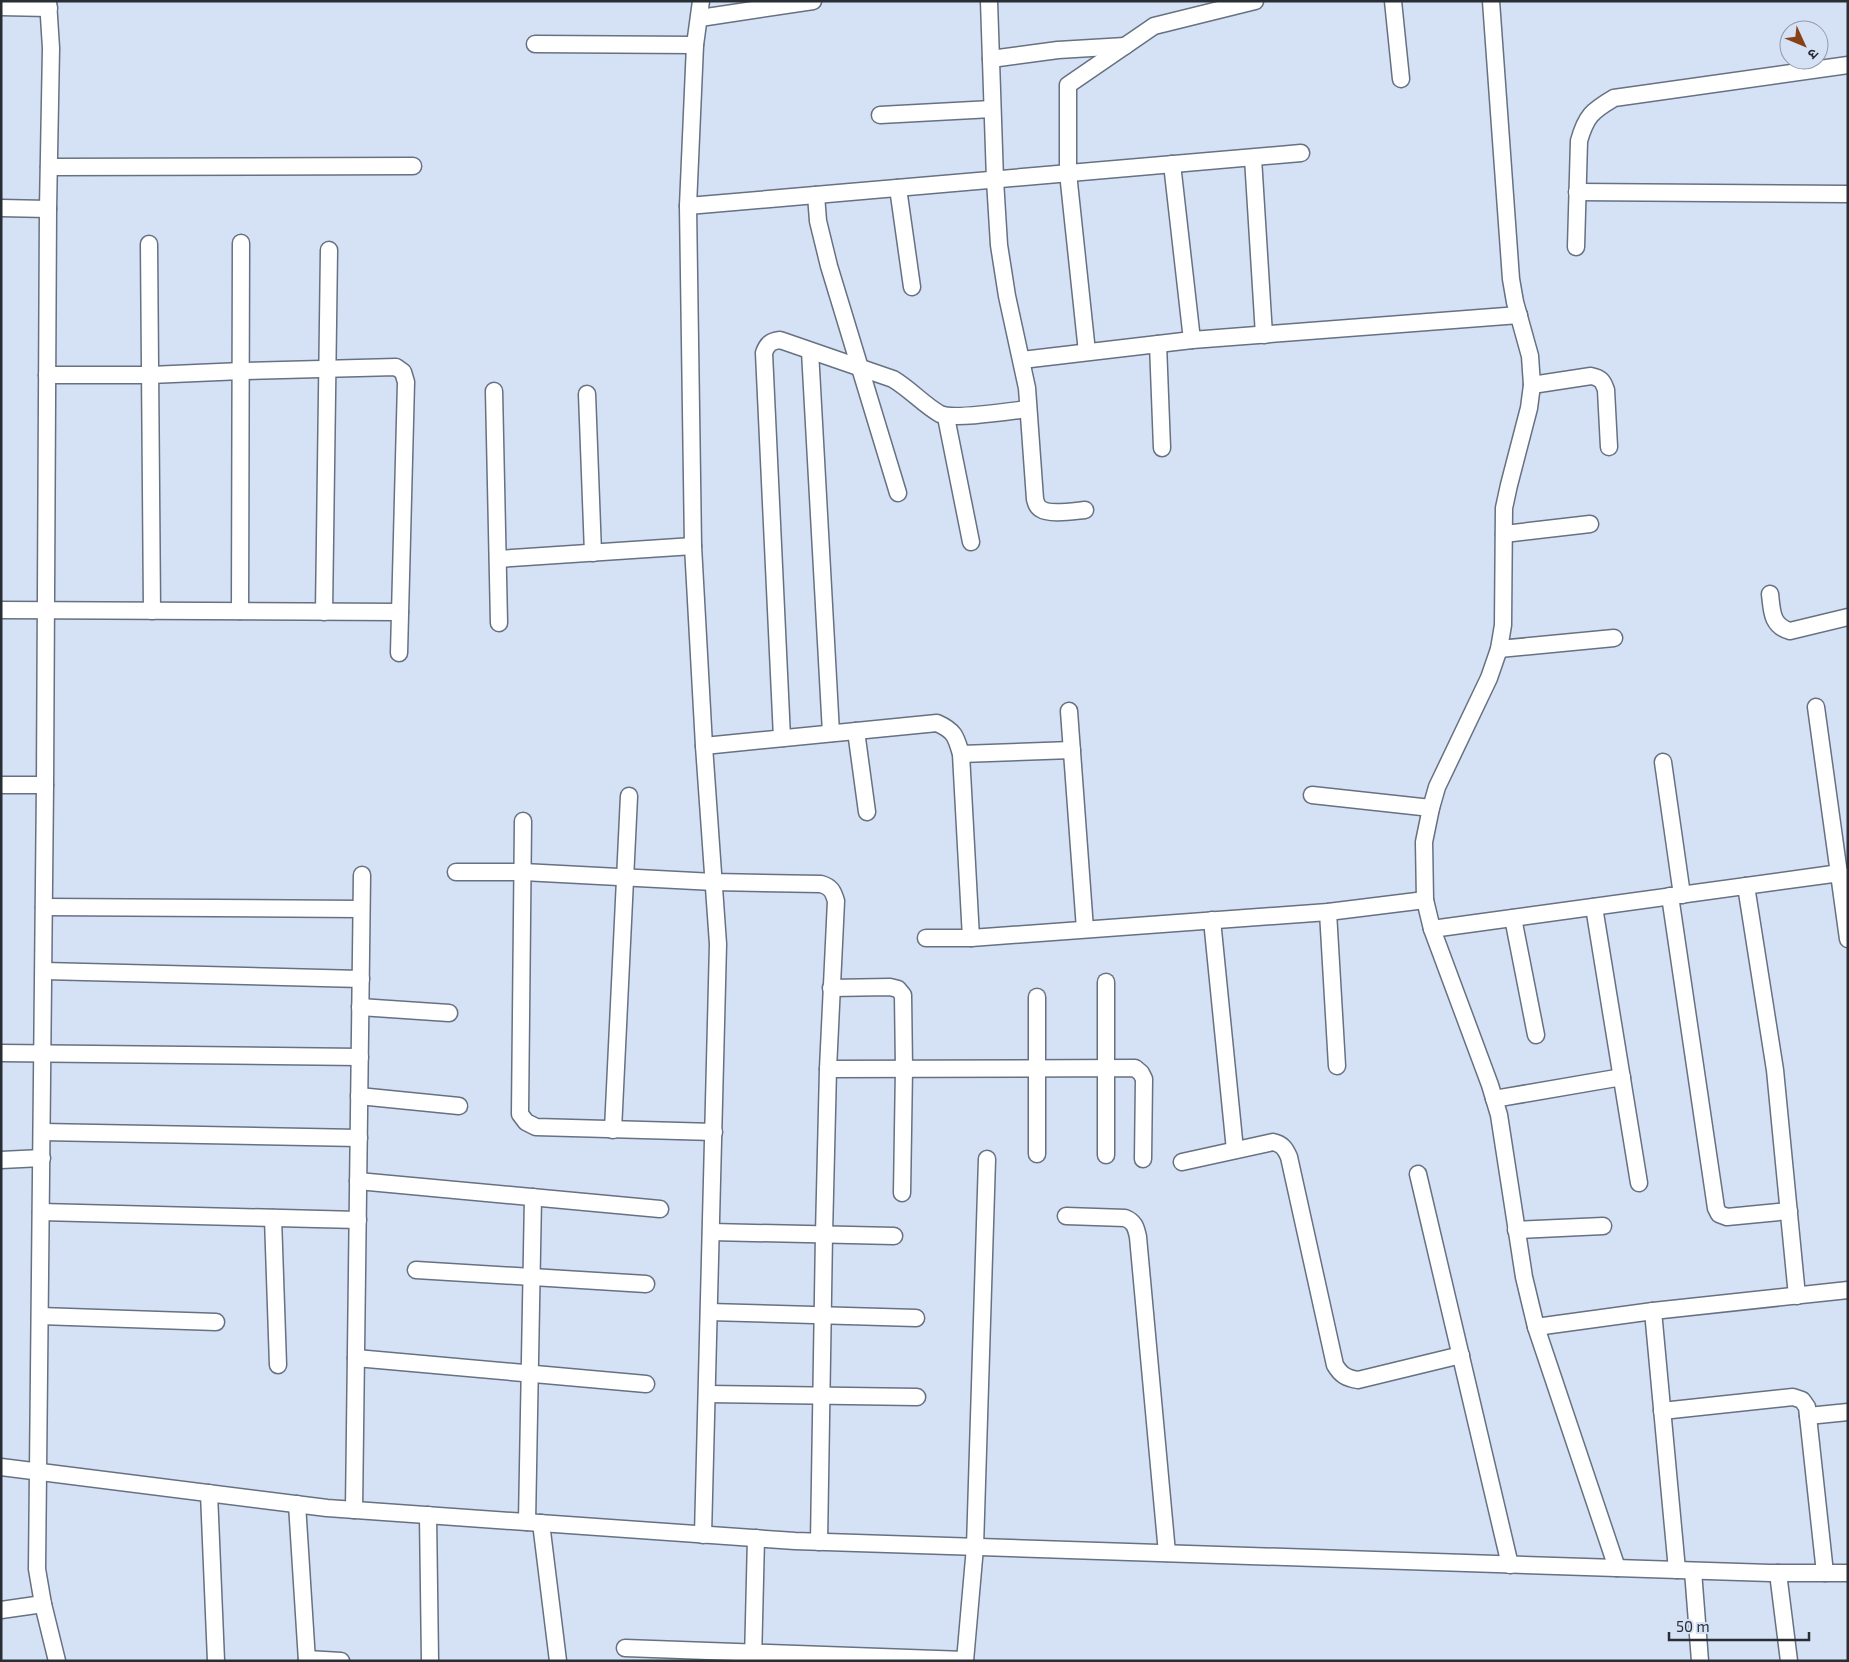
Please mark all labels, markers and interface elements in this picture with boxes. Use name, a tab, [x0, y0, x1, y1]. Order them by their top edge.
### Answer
north arrow	[1779, 20, 1829, 70]
text: उ	[1804, 46, 1823, 64]
scale bar	[1669, 1610, 1809, 1642]
text: 50 m	[1676, 1617, 1710, 1635]

